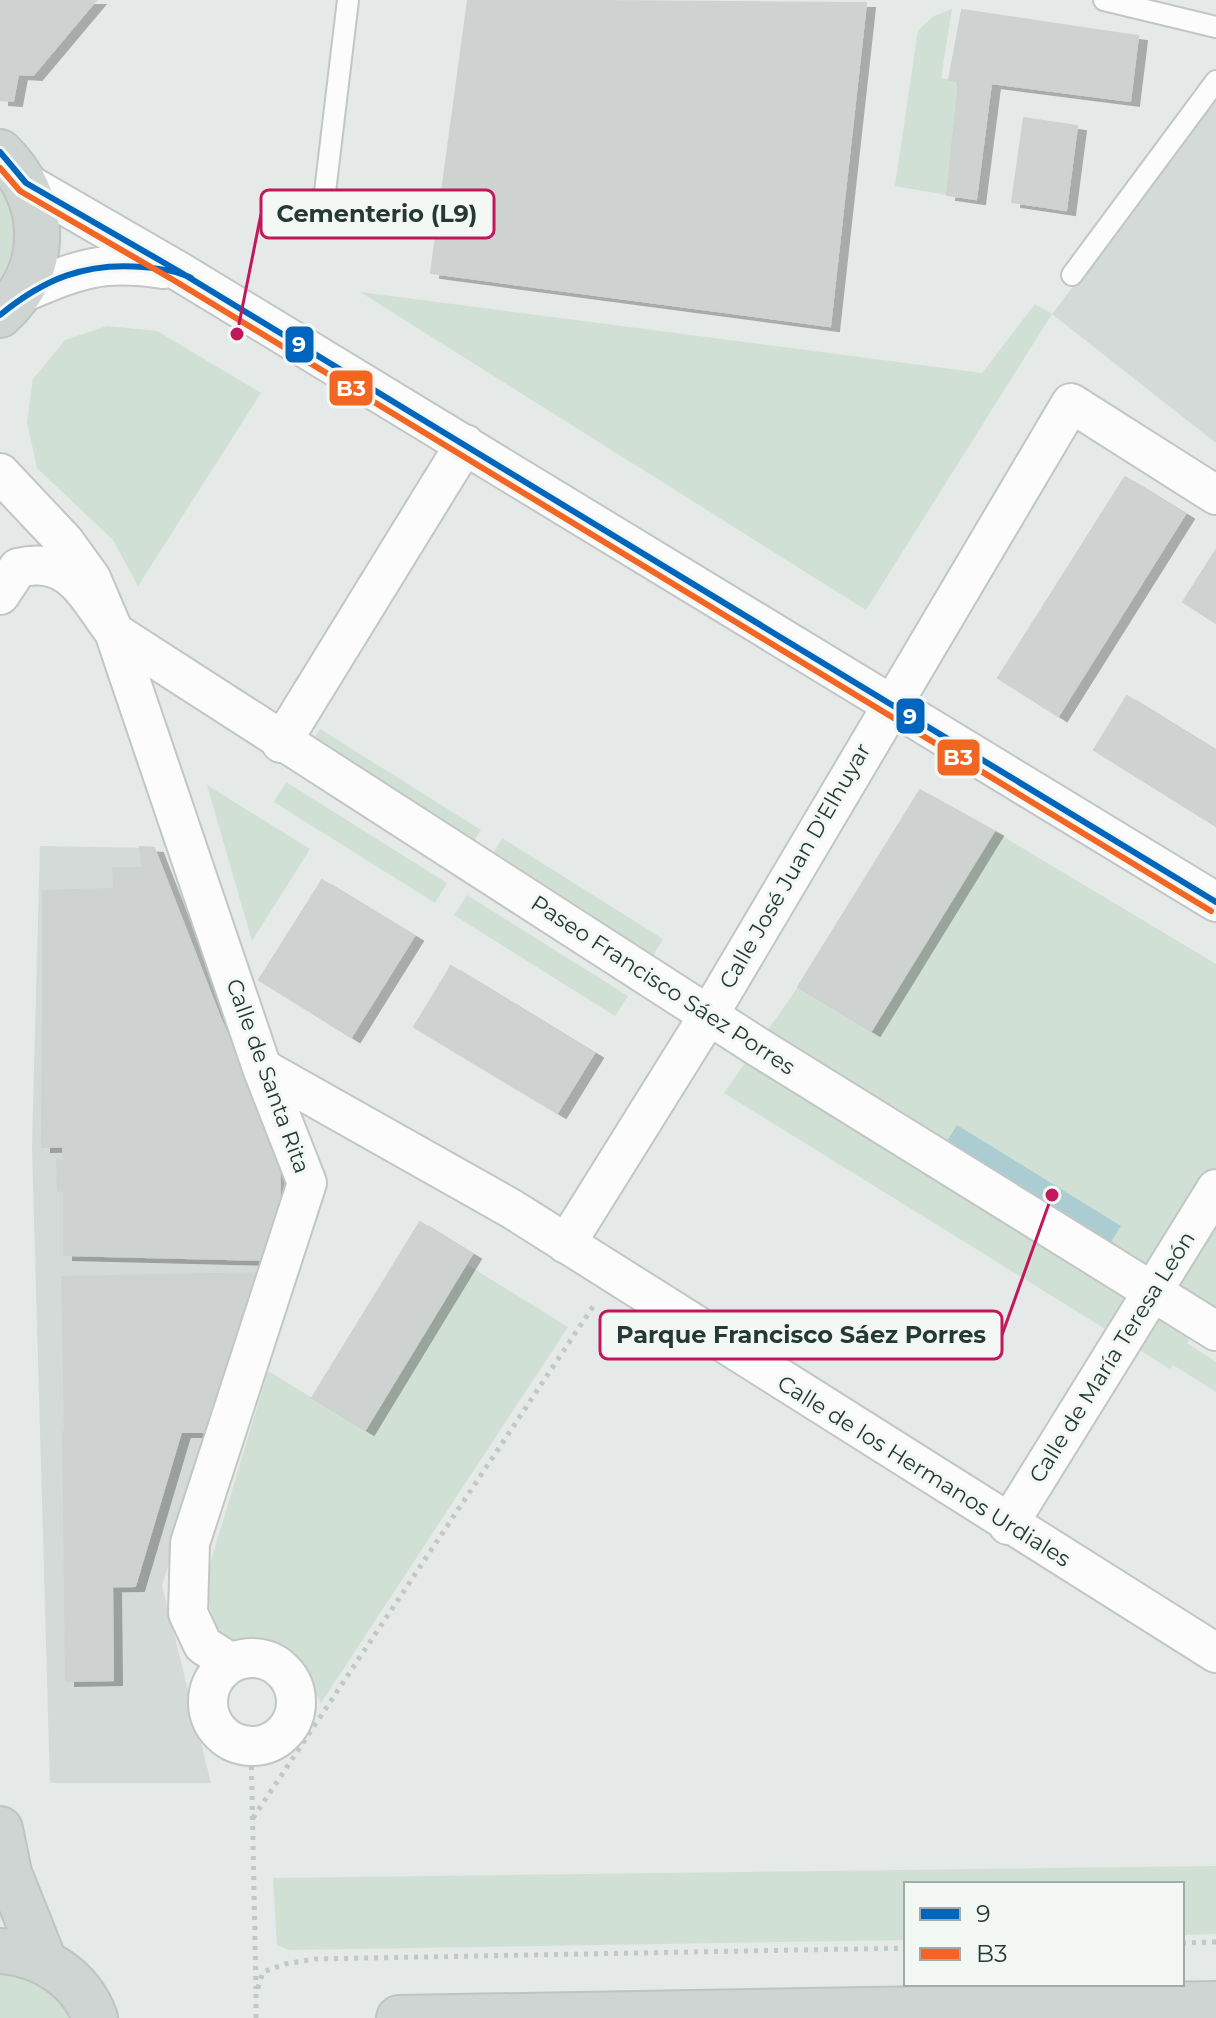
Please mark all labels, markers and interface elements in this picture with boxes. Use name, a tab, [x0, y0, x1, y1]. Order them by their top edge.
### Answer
callout: Cementerio (L9)	[261, 190, 494, 238]
text: Cementerio (L9)	[277, 199, 477, 228]
line badge: 9	[284, 325, 315, 364]
text: 9	[292, 331, 306, 358]
line badge: B3	[328, 369, 374, 407]
text: B3	[336, 375, 366, 402]
line badge: 9	[895, 697, 926, 735]
text: 9	[903, 703, 917, 730]
street label: Calle José Juan D'Elhuyar	[714, 738, 876, 994]
line badge: B3	[936, 738, 981, 777]
text: B3	[943, 744, 973, 771]
street label: Paseo Francisco Sáez Porres	[526, 889, 800, 1081]
street label: Calle de Santa Rita	[220, 975, 316, 1177]
street label: Calle de María Teresa León	[1023, 1226, 1201, 1488]
callout: Parque Francisco Sáez Porres	[600, 1311, 1002, 1359]
text: Parque Francisco Sáez Porres	[616, 1320, 986, 1349]
street label: Calle de los Hermanos Urdiales	[772, 1369, 1076, 1573]
legend	[904, 1882, 1184, 1986]
text: 9	[976, 1899, 991, 1928]
text: B3	[976, 1939, 1008, 1968]

